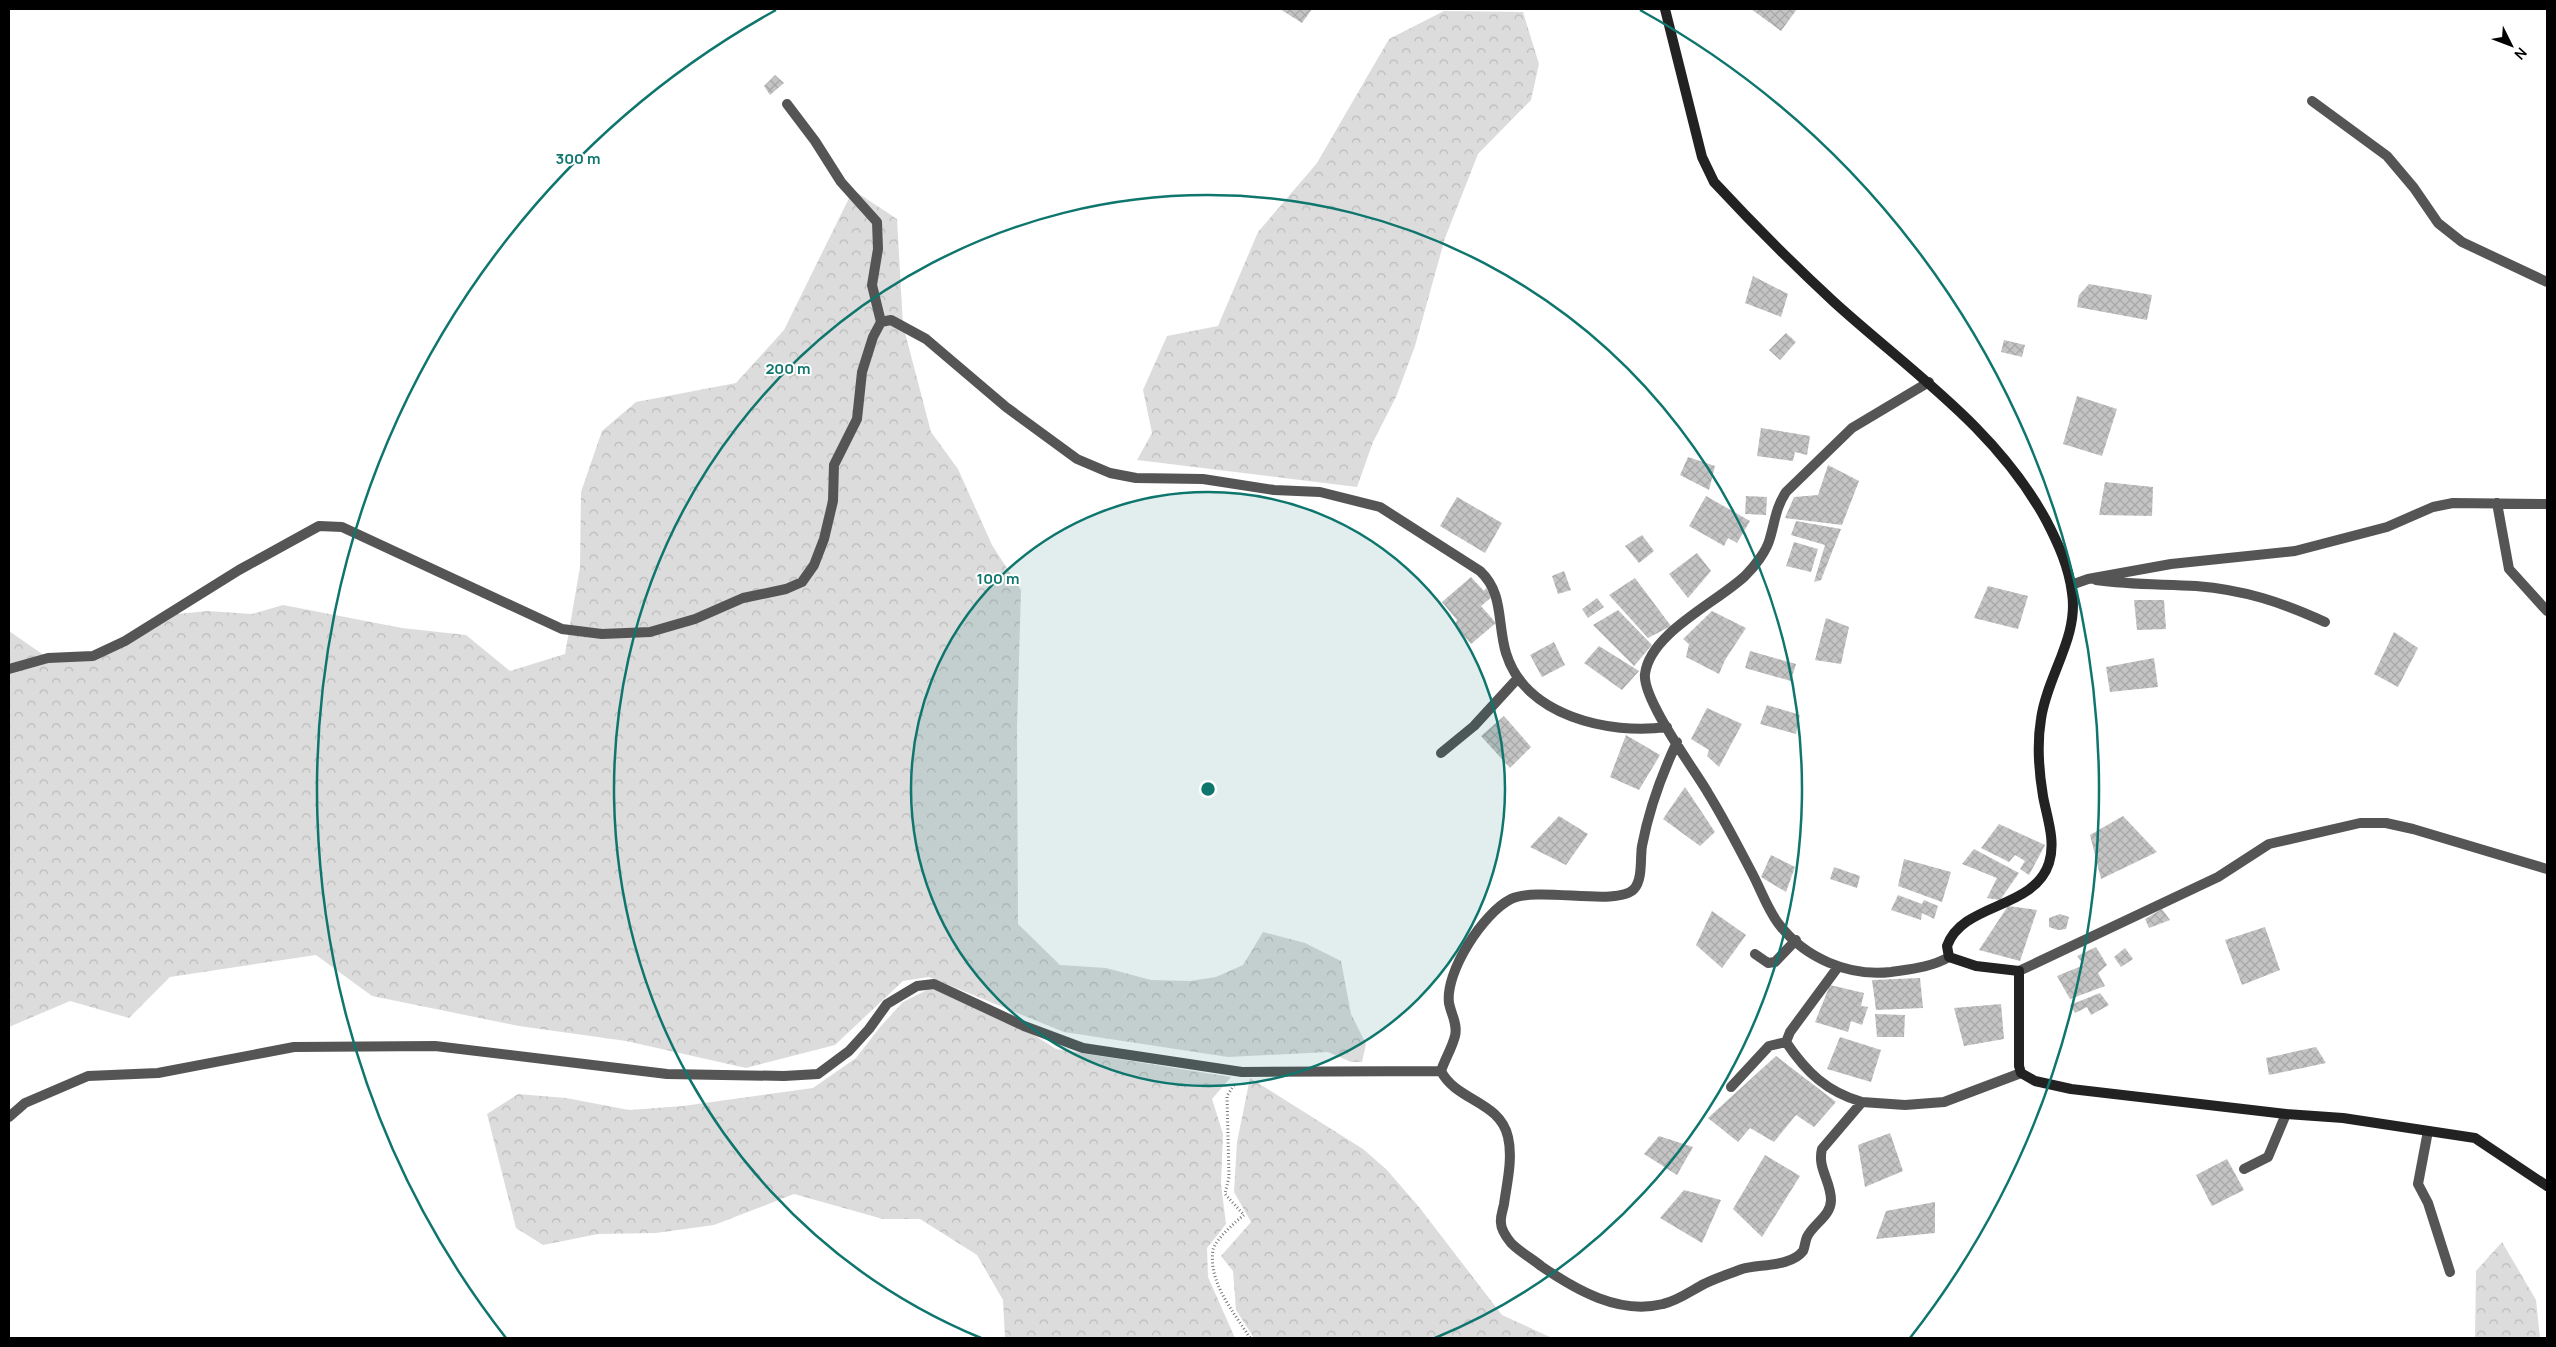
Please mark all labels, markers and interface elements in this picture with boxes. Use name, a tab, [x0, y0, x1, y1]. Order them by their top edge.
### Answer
north arrow	[2486, 20, 2536, 70]
text: N	[2511, 44, 2531, 64]
text: 300 m	[556, 148, 600, 169]
text: 200 m	[765, 358, 811, 379]
text: 100 m	[977, 568, 1019, 589]
centre of rings	[1199, 780, 1217, 798]

